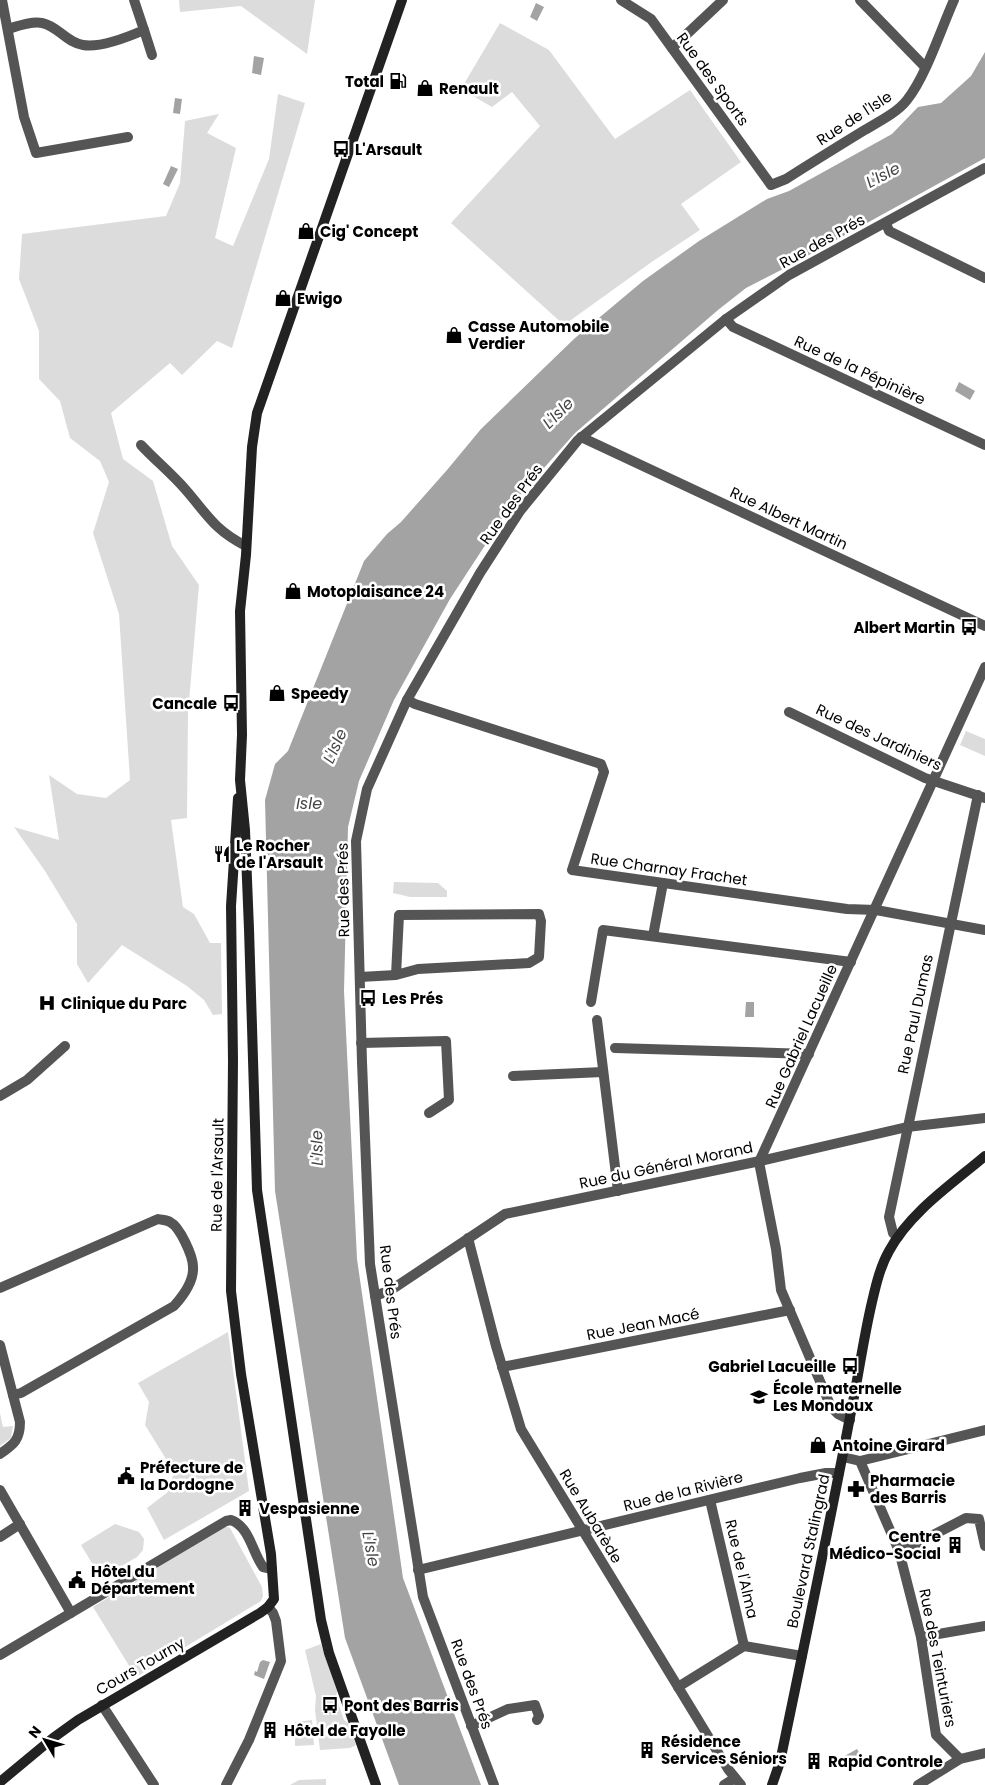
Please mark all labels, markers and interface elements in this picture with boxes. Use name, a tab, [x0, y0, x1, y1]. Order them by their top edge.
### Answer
street label: Rue des Sports	[672, 28, 754, 130]
place label: Total	[345, 71, 384, 92]
fuel station icon: Total	[388, 71, 408, 91]
shop icon: Renault	[415, 78, 435, 98]
place label: Renault	[439, 78, 499, 99]
street label: Rue de l'Isle	[812, 86, 896, 150]
bus stop icon: L'Arsault	[331, 139, 351, 159]
place label: L'Arsault	[355, 139, 422, 160]
water label: L'Isle	[862, 156, 904, 194]
street label: Rue des Prés	[775, 209, 869, 273]
shop icon: Cig' Concept	[296, 221, 316, 241]
place label: Cig' Concept	[320, 221, 418, 242]
shop icon: Ewigo	[273, 288, 293, 308]
place label: Ewigo	[297, 288, 343, 309]
place label: Casse Automobile Verdier	[468, 316, 609, 354]
shop icon: Casse Automobile Verdier	[444, 325, 464, 345]
street label: Rue de la Pépinière	[791, 330, 929, 410]
water label: L'Isle	[537, 392, 579, 434]
street label: Rue des Prés	[475, 459, 547, 548]
street label: Rue Albert Martin	[727, 481, 851, 555]
shop icon: Motoplaisance 24	[283, 581, 303, 601]
place label: Motoplaisance 24	[307, 581, 444, 602]
place label: Albert Martin	[853, 617, 955, 638]
bus stop icon: Albert Martin	[959, 617, 979, 637]
shop icon: Speedy	[267, 683, 287, 703]
place label: Speedy	[291, 683, 349, 704]
place label: Cancale	[152, 693, 217, 714]
bus stop icon: Cancale	[221, 693, 241, 713]
street label: Rue des Jardiniers	[813, 699, 946, 775]
water label: L'Isle	[317, 725, 353, 767]
water label: Isle	[296, 792, 322, 815]
place label: Le Rocher de l'Arsault	[236, 835, 323, 873]
street label: Rue des Prés	[332, 842, 354, 938]
restaurant icon: Le Rocher de l'Arsault	[212, 844, 232, 864]
street label: Rue Charnay Frachet	[589, 848, 749, 890]
street label: Rue Paul Dumas	[892, 952, 938, 1076]
street label: Rue Gabriel Lacueille	[760, 961, 842, 1111]
bus stop icon: Les Prés	[358, 988, 378, 1008]
place label: Les Prés	[382, 988, 443, 1009]
hospital icon: Clinique du Parc	[37, 993, 57, 1013]
place label: Clinique du Parc	[61, 993, 187, 1014]
street label: Rue de l'Arsault	[206, 1118, 228, 1232]
water label: L'Isle	[305, 1130, 329, 1166]
street label: Rue du Général Morand	[577, 1136, 755, 1194]
street label: Rue des Prés	[375, 1244, 407, 1340]
street label: Rue Jean Macé	[585, 1303, 701, 1345]
place label: Gabriel Lacueille	[708, 1356, 836, 1377]
bus stop icon: Gabriel Lacueille	[840, 1356, 860, 1376]
place label: École maternelle Les Mondoux	[773, 1378, 902, 1416]
school or university icon: École maternelle Les Mondoux	[749, 1387, 769, 1407]
shop icon: Antoine Girard	[808, 1435, 828, 1455]
place label: Antoine Girard	[832, 1435, 945, 1456]
place label: Préfecture de la Dordogne	[140, 1457, 243, 1495]
street label: Rue Aubarède	[555, 1465, 627, 1567]
public building icon: Préfecture de la Dordogne	[116, 1466, 136, 1486]
street label: Rue de la Rivière	[621, 1466, 745, 1516]
place label: Pharmacie des Barris	[870, 1470, 955, 1508]
street label: Boulevard Stalingrad	[781, 1472, 835, 1630]
pharmacy icon: Pharmacie des Barris	[846, 1479, 866, 1499]
building icon: Vespasienne	[235, 1498, 255, 1518]
place label: Vespasienne	[259, 1498, 359, 1519]
street label: Rue de l'Alma	[720, 1517, 764, 1621]
place label: Centre Médico-Social	[829, 1526, 941, 1564]
water label: L'Isle	[356, 1529, 386, 1569]
building icon: Centre Médico-Social	[945, 1535, 965, 1555]
place label: Hôtel du Département	[91, 1561, 195, 1599]
public building icon: Hôtel du Département	[67, 1570, 87, 1590]
street label: Rue des Teinturiers	[914, 1587, 962, 1729]
street label: Cours Tourny	[92, 1632, 189, 1700]
street label: Rue des Prés	[446, 1636, 498, 1732]
bus stop icon: Pont des Barris	[320, 1695, 340, 1715]
place label: Pont des Barris	[344, 1695, 459, 1716]
north arrow	[20, 1715, 70, 1765]
building icon: Hôtel de Fayolle	[260, 1720, 280, 1740]
place label: Hôtel de Fayolle	[284, 1720, 406, 1741]
text: N	[24, 1722, 46, 1742]
place label: Résidence Services Séniors	[661, 1731, 787, 1769]
building icon: Résidence Services Séniors	[637, 1740, 657, 1760]
building icon: Rapid Controle	[804, 1751, 824, 1771]
place label: Rapid Controle	[828, 1751, 943, 1772]

